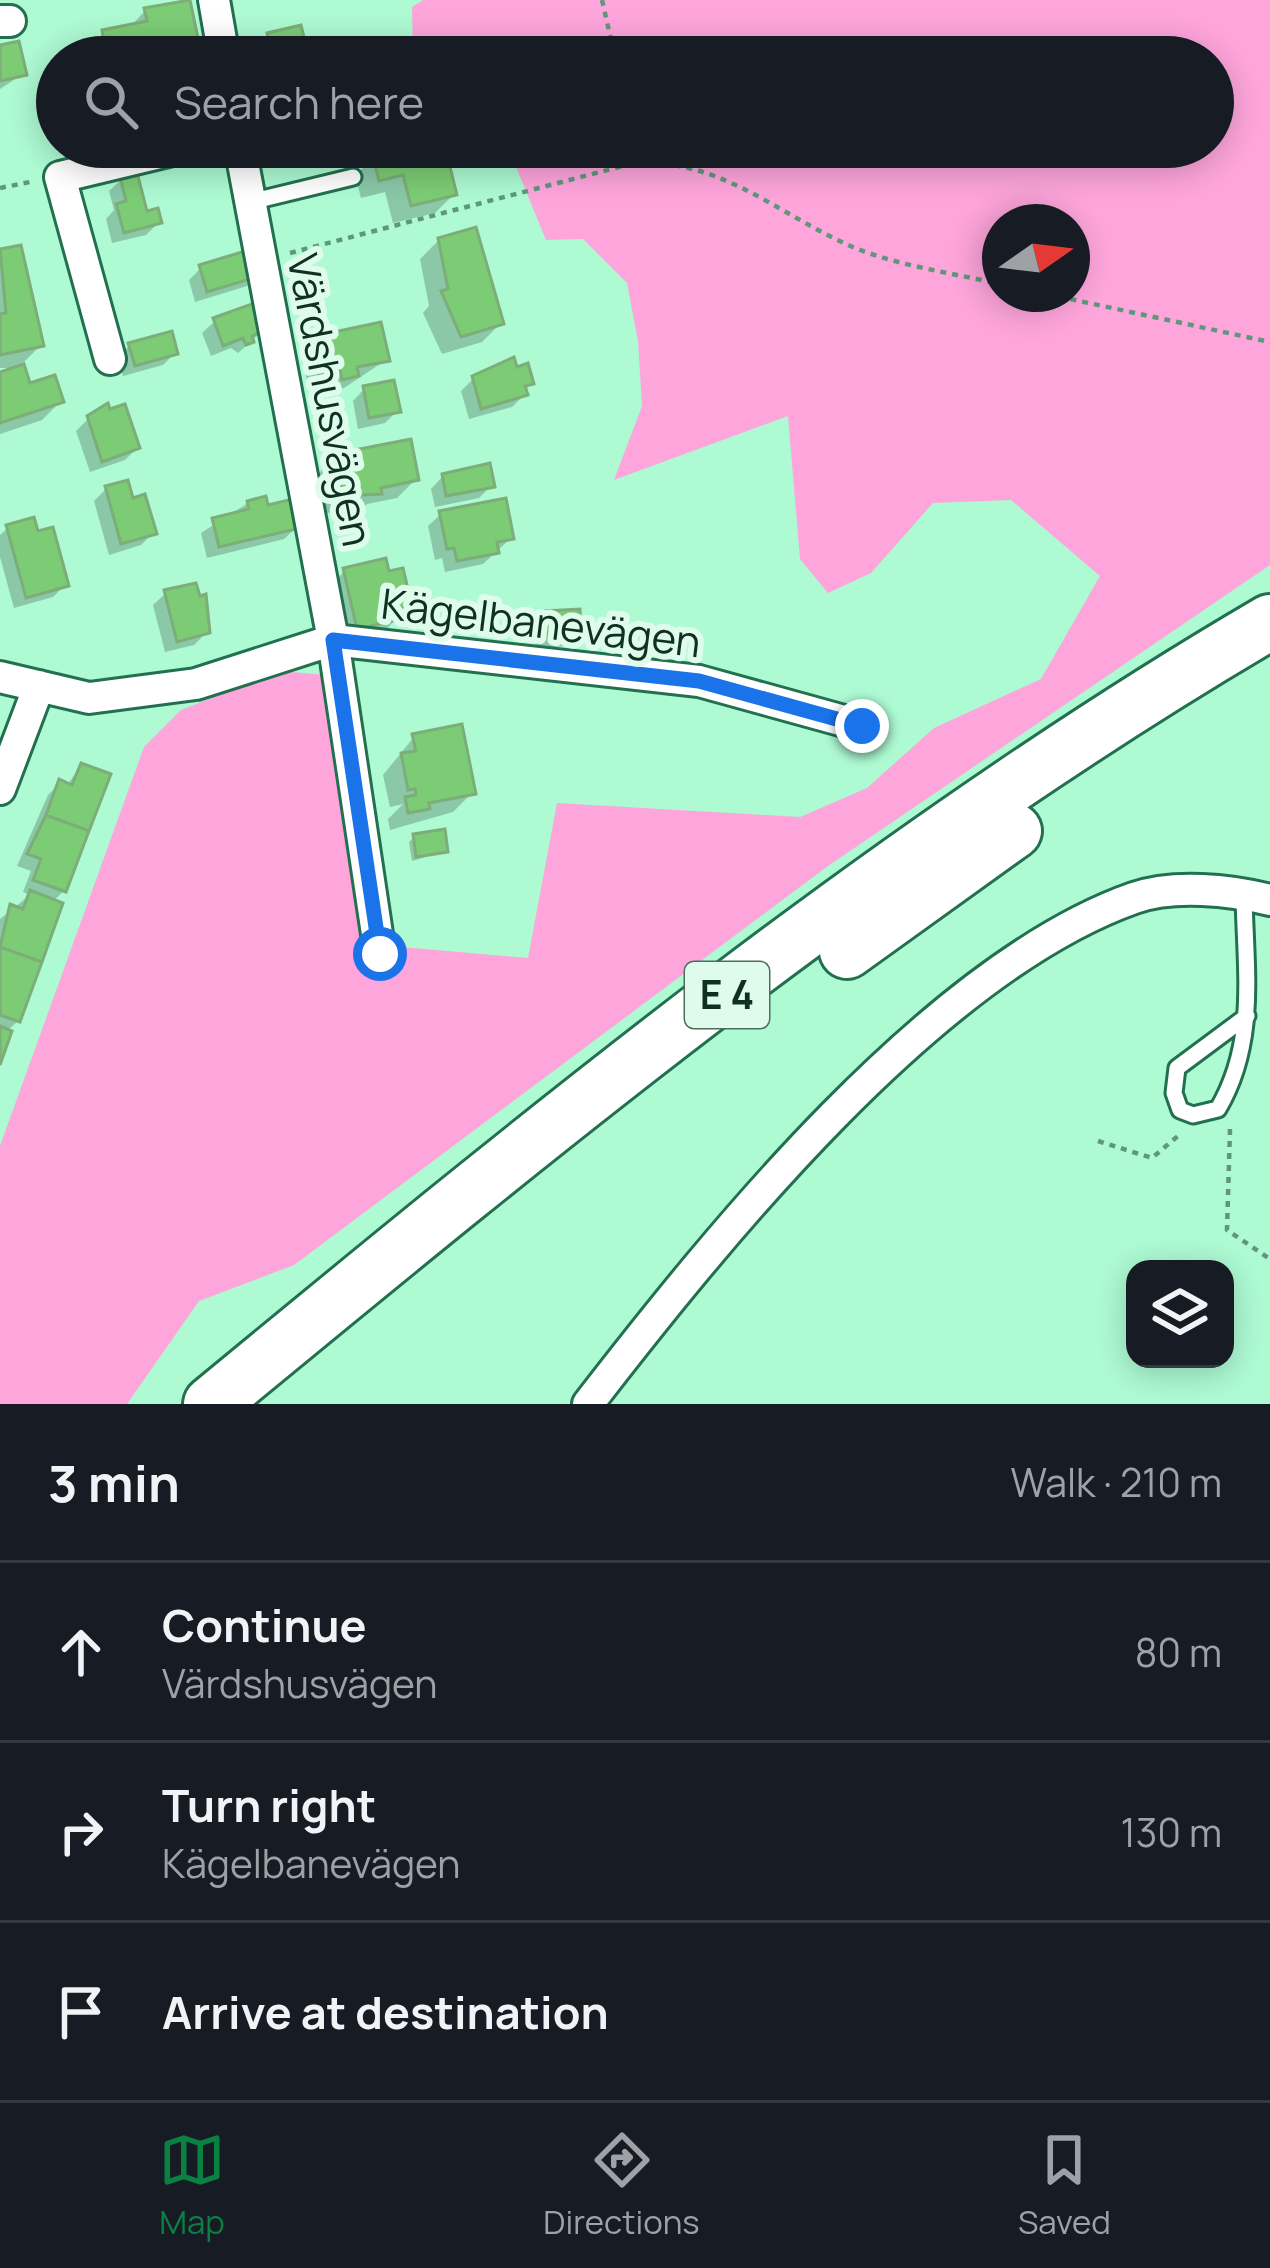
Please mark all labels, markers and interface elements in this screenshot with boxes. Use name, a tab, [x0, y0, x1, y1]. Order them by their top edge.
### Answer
search box	[36, 36, 1234, 168]
icon: search	[78, 69, 144, 135]
text: Search here	[174, 71, 424, 133]
north arrow	[982, 204, 1090, 312]
street label: Värdshusvägen	[274, 249, 388, 551]
street label: Kägelbanevägen	[378, 574, 704, 670]
route end	[835, 699, 889, 753]
route start	[353, 927, 407, 981]
road number: E 4	[685, 962, 769, 1028]
map controls	[1126, 1260, 1234, 1368]
button: layers	[1126, 1260, 1234, 1368]
text: 3 min	[48, 1448, 180, 1517]
text: Walk · 210 m	[1011, 1455, 1222, 1509]
text: Continue	[162, 1594, 367, 1656]
icon: ahead	[48, 1619, 114, 1685]
text: 80 m	[1135, 1625, 1222, 1679]
text: Värdshusvägen	[162, 1656, 438, 1710]
text: Turn right	[162, 1774, 376, 1836]
icon: right	[48, 1799, 114, 1865]
text: 130 m	[1121, 1805, 1222, 1859]
text: Kägelbanevägen	[162, 1836, 460, 1890]
icon: arrive	[48, 1979, 114, 2045]
text: Arrive at destination	[162, 1981, 609, 2043]
tab: Map	[159, 2127, 225, 2244]
tab: Directions	[543, 2127, 700, 2244]
tab: Saved	[1018, 2127, 1111, 2244]

